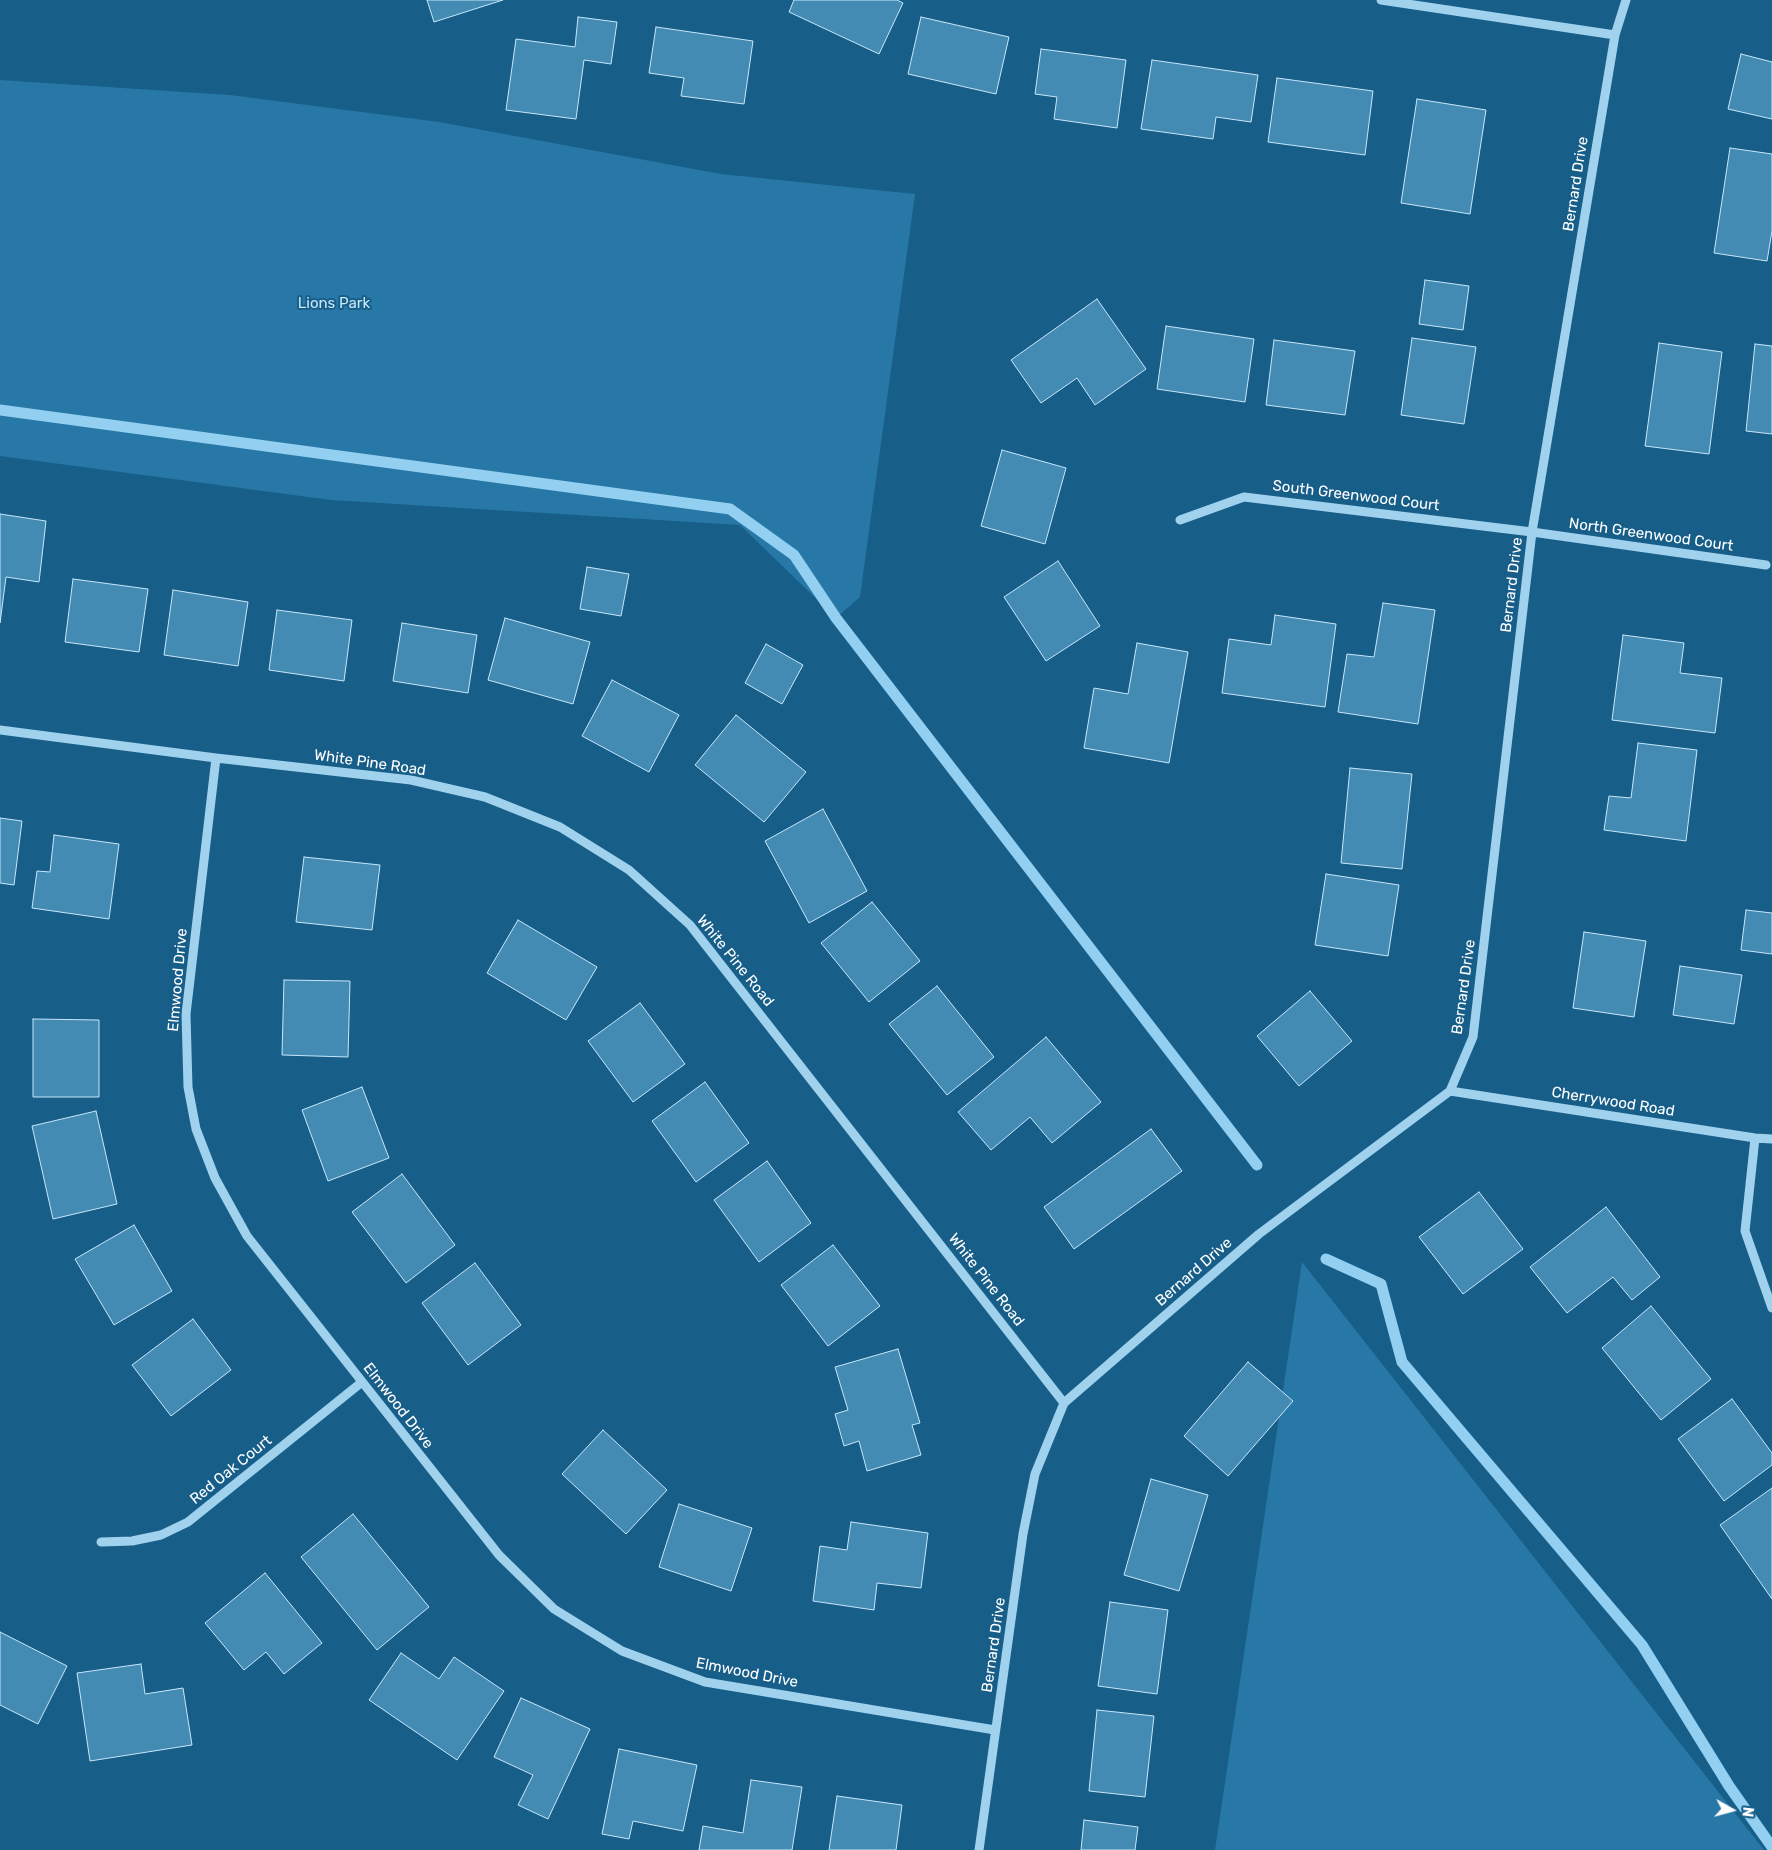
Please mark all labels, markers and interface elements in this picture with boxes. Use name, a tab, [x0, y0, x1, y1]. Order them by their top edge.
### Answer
street label: Bernard Drive	[1560, 135, 1592, 233]
park label: Lions Park	[298, 295, 370, 313]
street label: South Greenwood Court	[1272, 477, 1440, 515]
street label: North Greenwood Court	[1568, 515, 1734, 555]
street label: Bernard Drive	[1497, 536, 1527, 634]
street label: White Pine Road	[313, 746, 427, 780]
street label: White Pine Road	[693, 912, 777, 1010]
street label: Elmwood Drive	[165, 928, 191, 1032]
street label: Bernard Drive	[1448, 938, 1480, 1036]
street label: Cherrywood Road	[1550, 1083, 1676, 1121]
street label: White Pine Road	[944, 1230, 1028, 1330]
street label: Bernard Drive	[1152, 1234, 1236, 1310]
street label: Elmwood Drive	[359, 1360, 437, 1452]
street label: Red Oak Court	[187, 1432, 275, 1508]
street label: Bernard Drive	[978, 1596, 1010, 1694]
street label: Elmwood Drive	[694, 1654, 800, 1692]
north arrow	[1707, 1785, 1757, 1835]
text: N	[1738, 1806, 1756, 1818]

